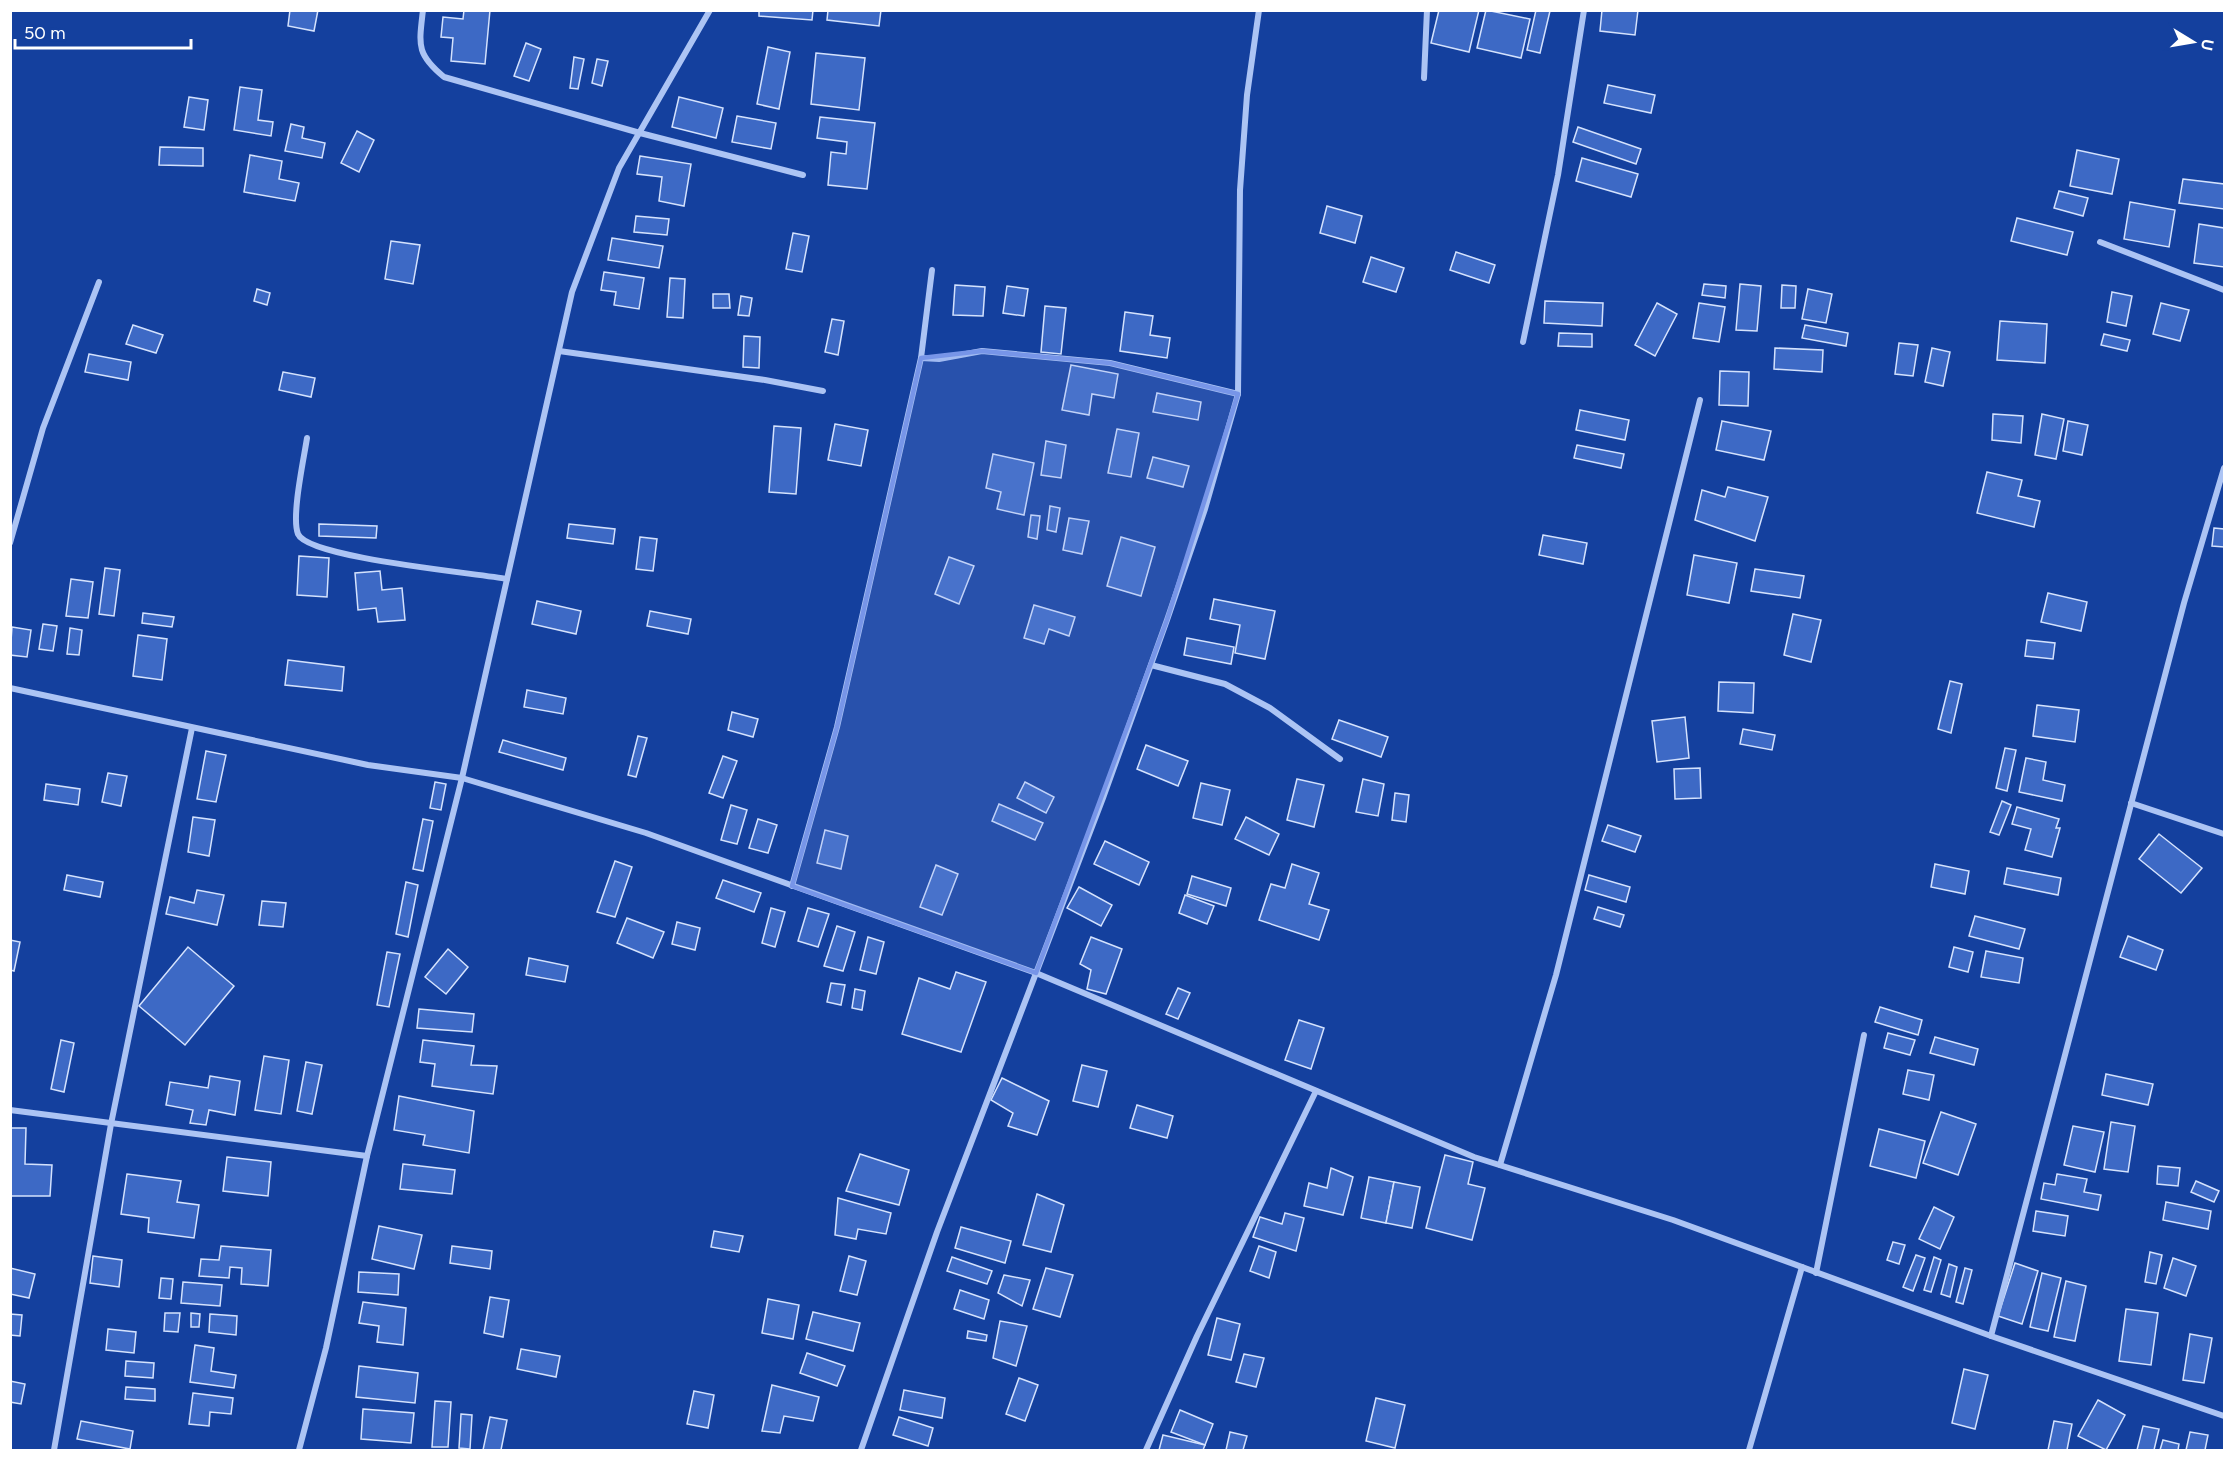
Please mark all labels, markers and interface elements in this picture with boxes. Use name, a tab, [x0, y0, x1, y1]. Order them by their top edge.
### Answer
scale bar	[15, 12, 190, 50]
north arrow	[2163, 12, 2223, 72]
text: 50 m	[24, 22, 66, 44]
text: U	[2197, 37, 2218, 52]

